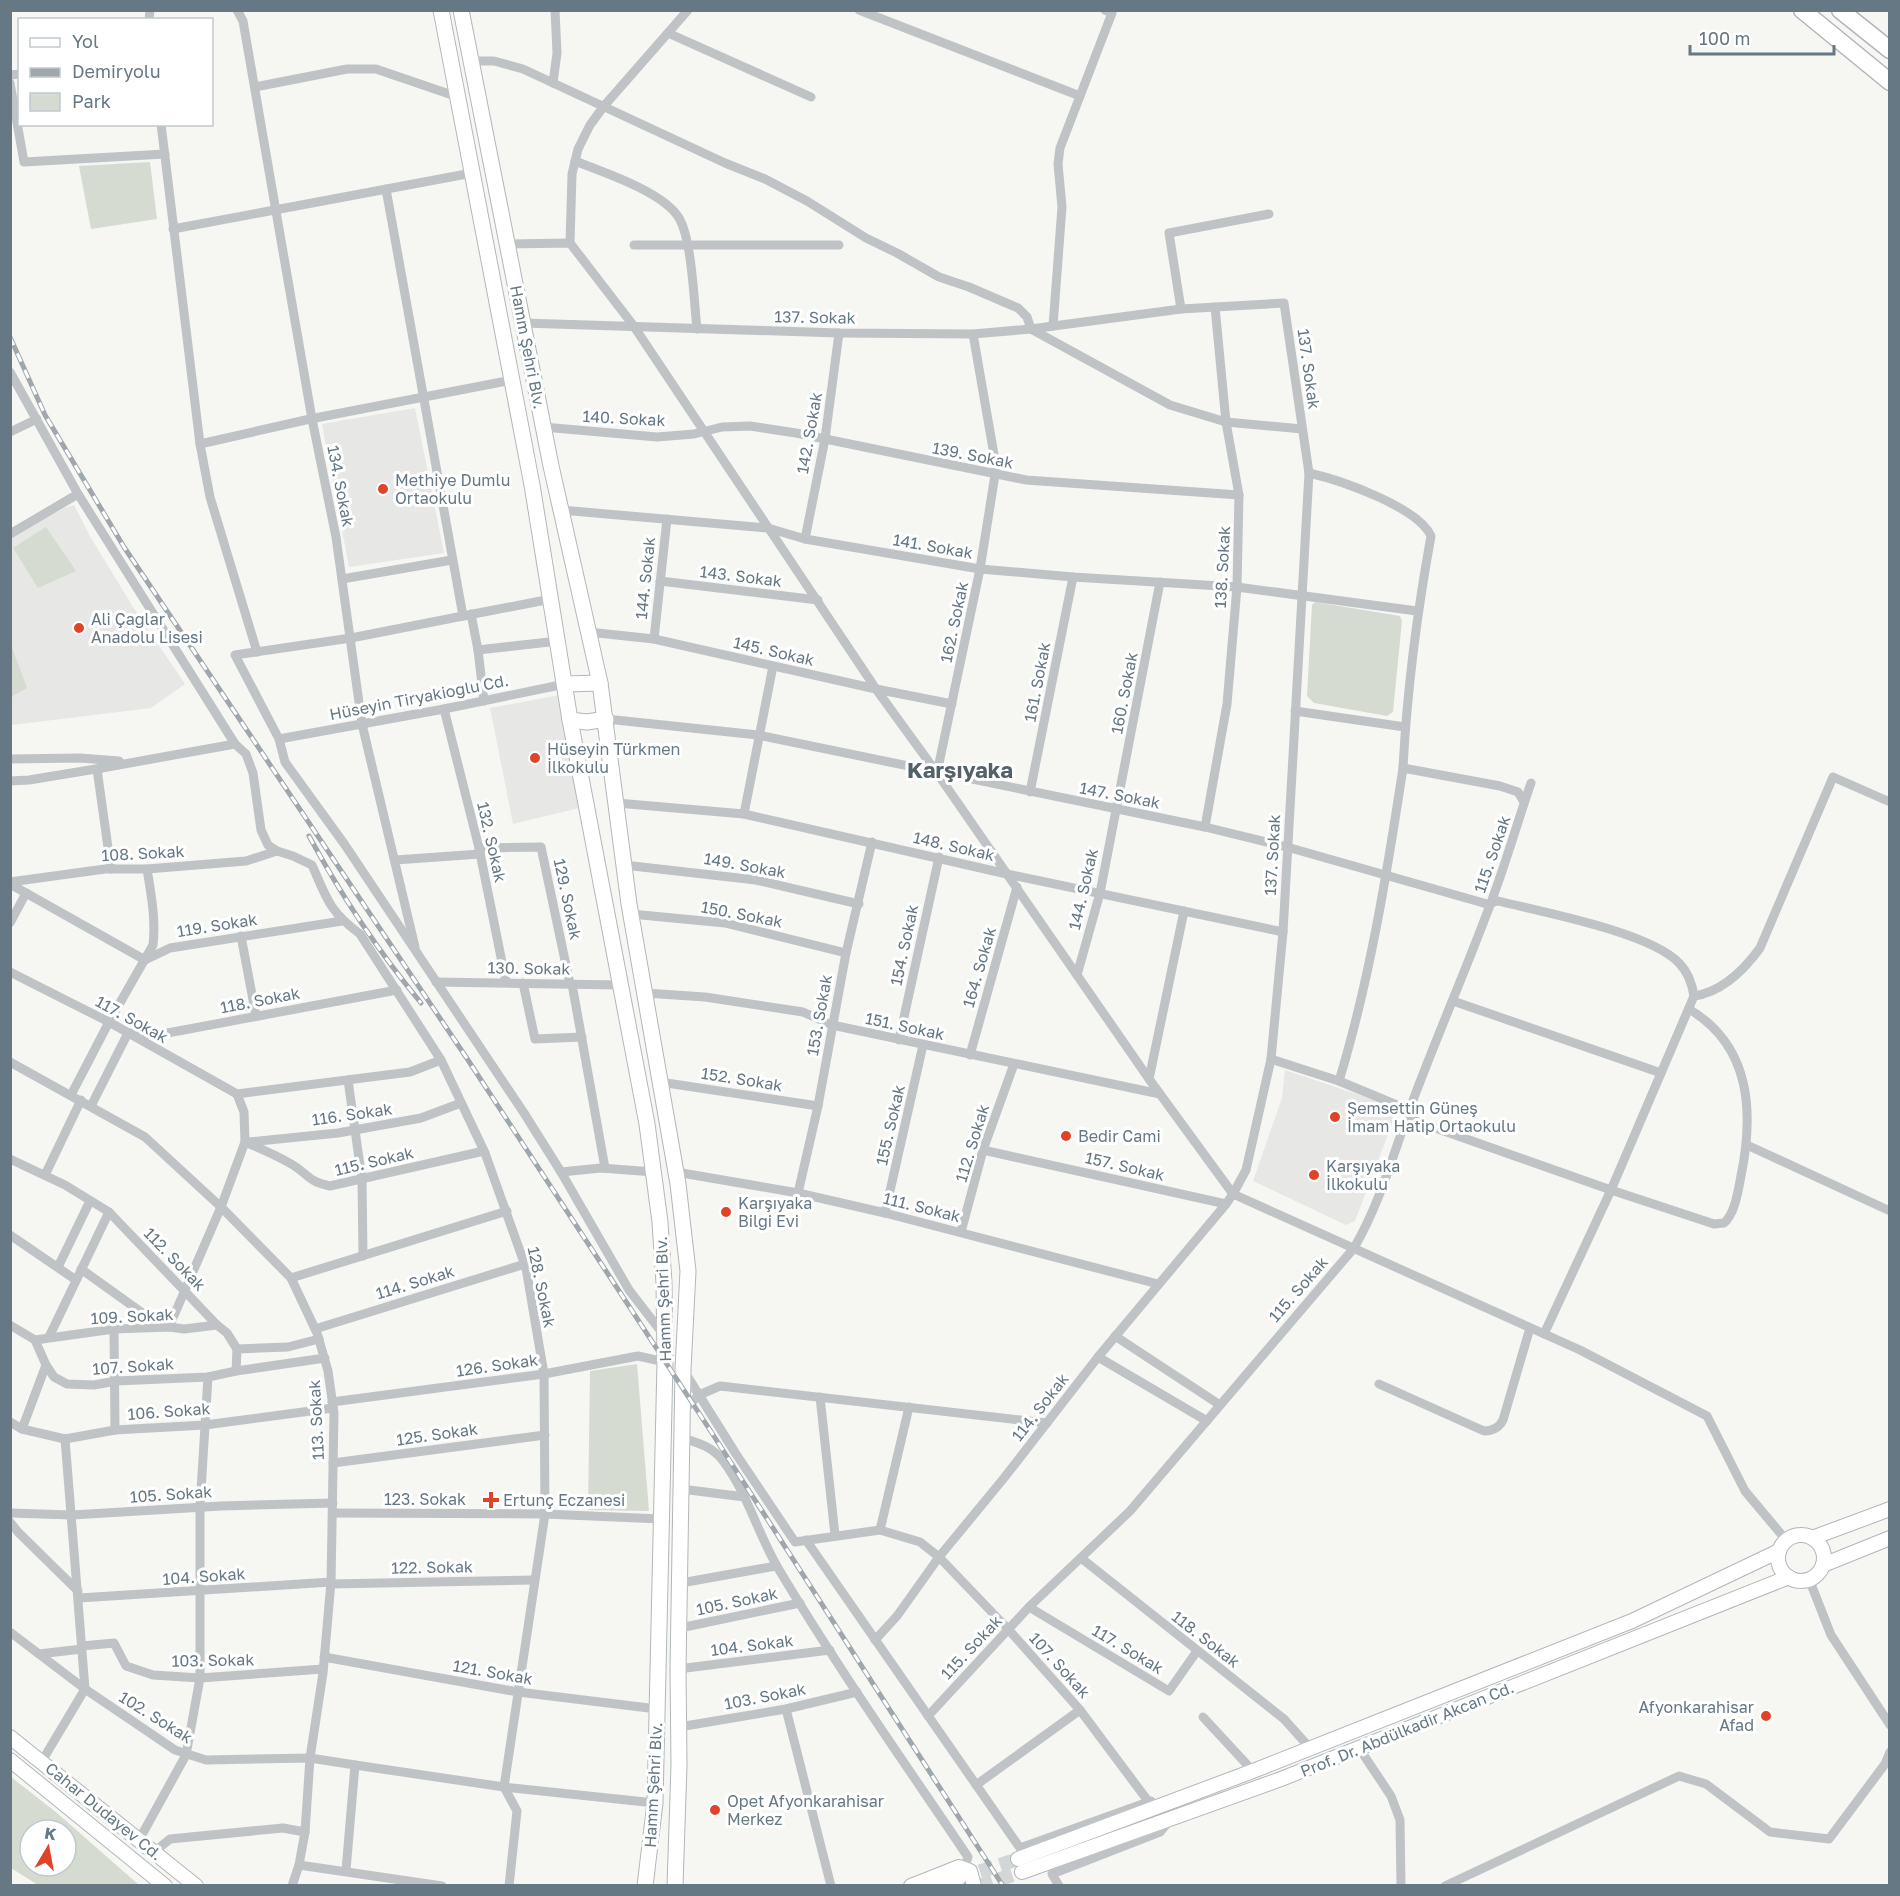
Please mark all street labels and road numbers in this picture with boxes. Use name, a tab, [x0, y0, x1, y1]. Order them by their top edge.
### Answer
street label: Hamm Şehri Blv.	[506, 283, 550, 411]
street label: 137. Sokak	[774, 306, 856, 328]
street label: 137. Sokak	[1293, 327, 1325, 411]
street label: 142. Sokak	[792, 391, 826, 475]
street label: 140. Sokak	[582, 406, 666, 430]
street label: 139. Sokak	[931, 437, 1015, 473]
street label: 134. Sokak	[323, 444, 359, 528]
street label: 138. Sokak	[1210, 525, 1234, 609]
street label: 141. Sokak	[891, 529, 975, 563]
street label: 144. Sokak	[631, 536, 659, 620]
street label: 143. Sokak	[699, 561, 783, 591]
street label: 162. Sokak	[936, 580, 972, 664]
street label: 145. Sokak	[732, 632, 816, 670]
street label: 161. Sokak	[1019, 640, 1055, 724]
street label: 160. Sokak	[1106, 650, 1142, 736]
street label: Hüseyin Tiryakioğlu Cd.	[328, 670, 510, 724]
street label: 147. Sokak	[1078, 777, 1162, 813]
street label: 132. Sokak	[473, 800, 511, 884]
street label: 115. Sokak	[1469, 813, 1515, 895]
street label: 137. Sokak	[1260, 814, 1284, 896]
street label: 148. Sokak	[911, 827, 997, 865]
street label: 108. Sokak	[101, 841, 185, 865]
street label: 144. Sokak	[1064, 846, 1102, 932]
street label: 149. Sokak	[702, 848, 788, 882]
street label: 129. Sokak	[550, 857, 586, 941]
street label: 150. Sokak	[700, 896, 784, 932]
street label: 154. Sokak	[886, 903, 922, 987]
street label: 119. Sokak	[176, 909, 258, 941]
street label: 164. Sokak	[958, 924, 1000, 1010]
street label: 130. Sokak	[488, 957, 570, 979]
street label: 153. Sokak	[802, 973, 836, 1057]
street label: 118. Sokak	[218, 982, 302, 1018]
street label: 117. Sokak	[92, 991, 172, 1047]
street label: 151. Sokak	[864, 1008, 946, 1044]
street label: 152. Sokak	[700, 1063, 784, 1095]
street label: 155. Sokak	[871, 1083, 909, 1167]
street label: 116. Sokak	[311, 1098, 393, 1130]
street label: 112. Sokak	[951, 1102, 993, 1184]
street label: 115. Sokak	[333, 1142, 415, 1180]
street label: 157. Sokak	[1083, 1147, 1167, 1185]
street label: 111. Sokak	[881, 1188, 963, 1226]
street label: 112. Sokak	[140, 1223, 210, 1295]
street label: Hamm Şehri Blv.	[651, 1236, 675, 1362]
street label: 128. Sokak	[524, 1245, 560, 1329]
street label: 115. Sokak	[1264, 1252, 1332, 1326]
street label: 114. Sokak	[373, 1261, 457, 1303]
street label: 109. Sokak	[90, 1304, 174, 1328]
street label: 126. Sokak	[455, 1349, 539, 1381]
street label: 107. Sokak	[92, 1353, 174, 1379]
street label: 114. Sokak	[1007, 1369, 1073, 1445]
street label: 113. Sokak	[304, 1379, 328, 1461]
street label: 106. Sokak	[127, 1398, 211, 1424]
street label: 125. Sokak	[395, 1418, 479, 1450]
street label: 105. Sokak	[129, 1481, 213, 1507]
street label: 123. Sokak	[384, 1489, 466, 1509]
street label: 122. Sokak	[391, 1556, 473, 1578]
street label: 104. Sokak	[162, 1563, 246, 1589]
street label: 105. Sokak	[695, 1583, 779, 1619]
street label: 118. Sokak	[1168, 1606, 1244, 1672]
street label: 115. Sokak	[936, 1611, 1006, 1683]
street label: 117. Sokak	[1089, 1620, 1167, 1678]
street label: 107. Sokak	[1025, 1628, 1095, 1702]
street label: 104. Sokak	[710, 1630, 794, 1660]
street label: 103. Sokak	[172, 1649, 254, 1671]
street label: 121. Sokak	[452, 1655, 534, 1689]
street label: Prof. Dr. Abdülkadir Akcan Cd.	[1297, 1677, 1517, 1781]
street label: 103. Sokak	[723, 1678, 807, 1714]
street label: 102. Sokak	[116, 1687, 196, 1747]
street label: Hamm Şehri Blv.	[640, 1722, 666, 1848]
street label: Cahar Dudayev Cd.	[42, 1758, 166, 1864]

